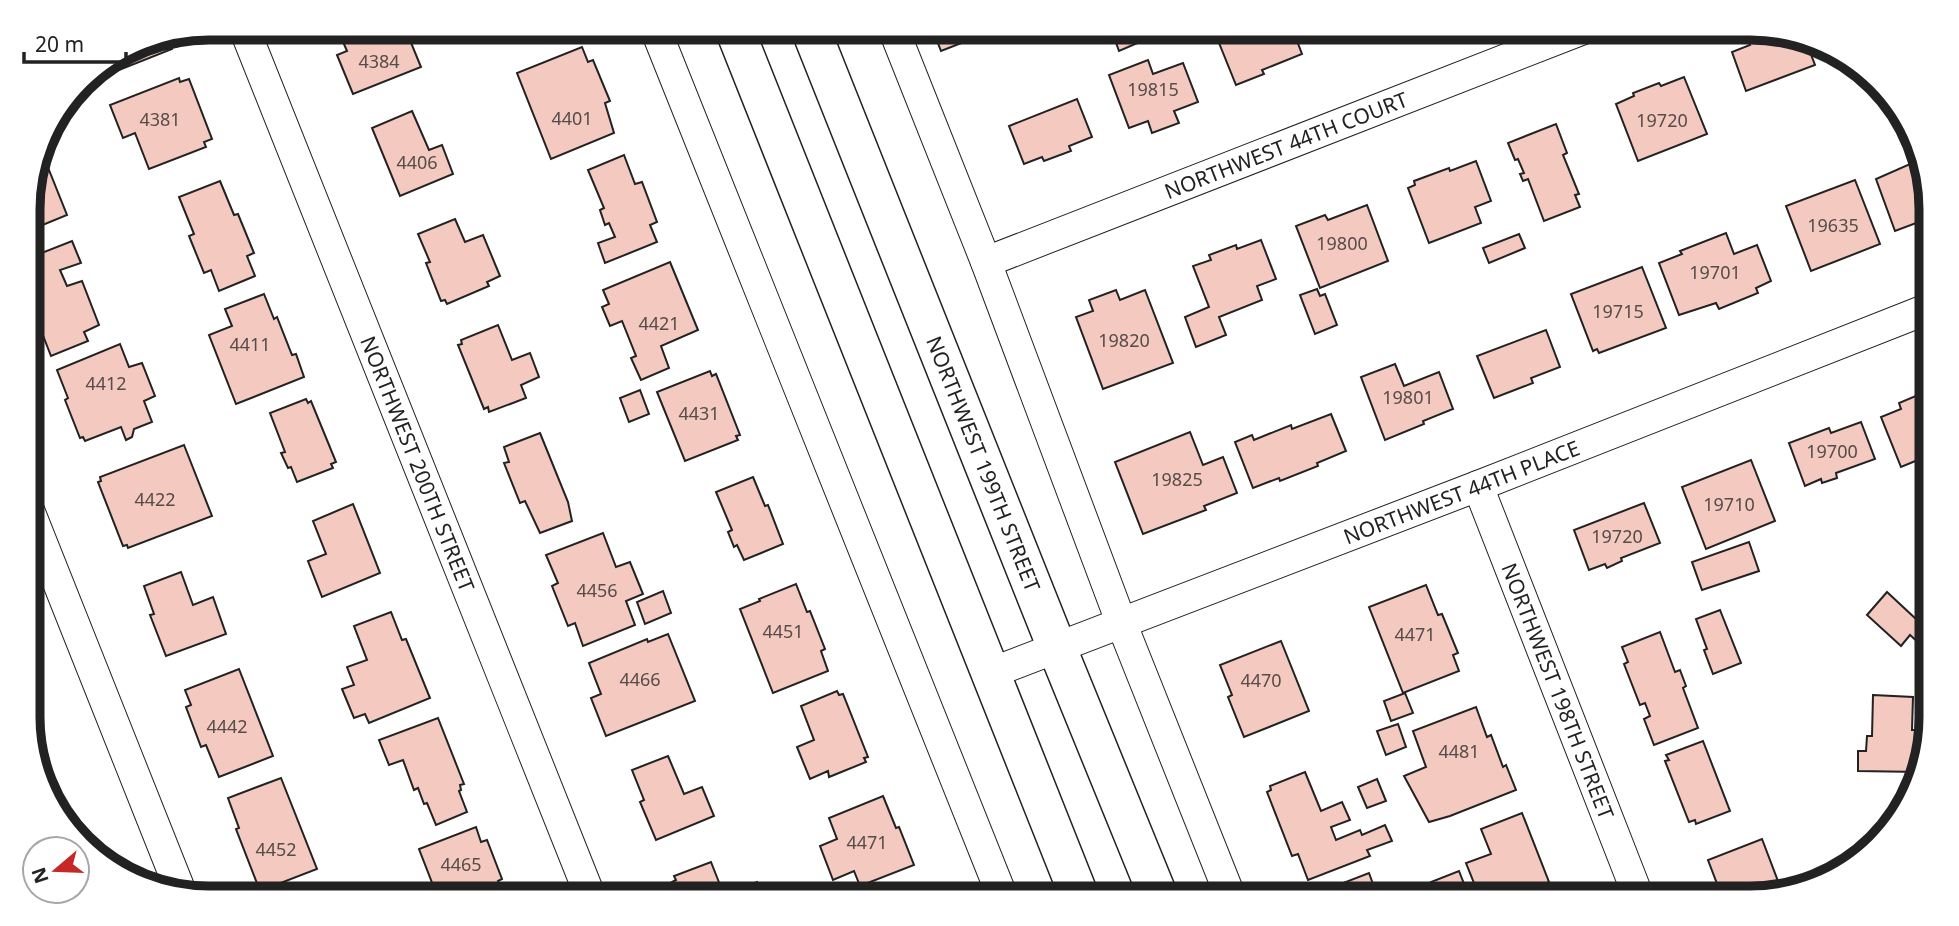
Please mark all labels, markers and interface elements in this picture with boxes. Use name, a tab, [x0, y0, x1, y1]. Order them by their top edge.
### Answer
scale bar	[24, 21, 126, 65]
text: 20 m	[35, 30, 84, 58]
house number: 4384	[358, 49, 400, 73]
house number: 19815	[1127, 77, 1179, 101]
street label: NORTHWEST 44TH COURT	[1160, 85, 1412, 205]
house number: 4401	[551, 106, 593, 130]
house number: 4381	[139, 107, 181, 131]
house number: 19720	[1636, 108, 1688, 132]
house number: 4406	[396, 150, 438, 174]
house number: 19635	[1807, 213, 1859, 237]
house number: 19800	[1316, 231, 1368, 255]
house number: 19701	[1689, 260, 1741, 284]
house number: 19715	[1592, 299, 1644, 323]
house number: 4421	[638, 311, 680, 335]
house number: 19820	[1098, 328, 1150, 352]
house number: 4411	[229, 332, 271, 356]
street label: NORTHWEST 200TH STREET	[354, 332, 481, 596]
street label: NORTHWEST 199TH STREET	[920, 332, 1047, 596]
house number: 4412	[85, 371, 127, 395]
house number: 19801	[1382, 385, 1434, 409]
house number: 4431	[678, 401, 720, 425]
street label: NORTHWEST 44TH PLACE	[1339, 433, 1583, 550]
house number: 19700	[1806, 439, 1858, 463]
house number: 19825	[1151, 467, 1203, 491]
house number: 4422	[134, 487, 176, 511]
house number: 19710	[1703, 492, 1755, 516]
house number: 19720	[1591, 524, 1643, 548]
street label: NORTHWEST 198TH STREET	[1495, 559, 1621, 823]
house number: 4456	[576, 578, 618, 602]
house number: 4451	[762, 619, 804, 643]
house number: 4471	[1394, 622, 1436, 646]
house number: 4466	[619, 667, 661, 691]
house number: 4470	[1240, 668, 1282, 692]
house number: 4442	[206, 714, 248, 738]
house number: 4481	[1438, 739, 1480, 763]
house number: 4471	[846, 830, 888, 854]
north arrow	[21, 835, 91, 905]
house number: 4452	[255, 837, 297, 861]
house number: 4465	[440, 852, 482, 876]
text: N	[25, 864, 55, 887]

